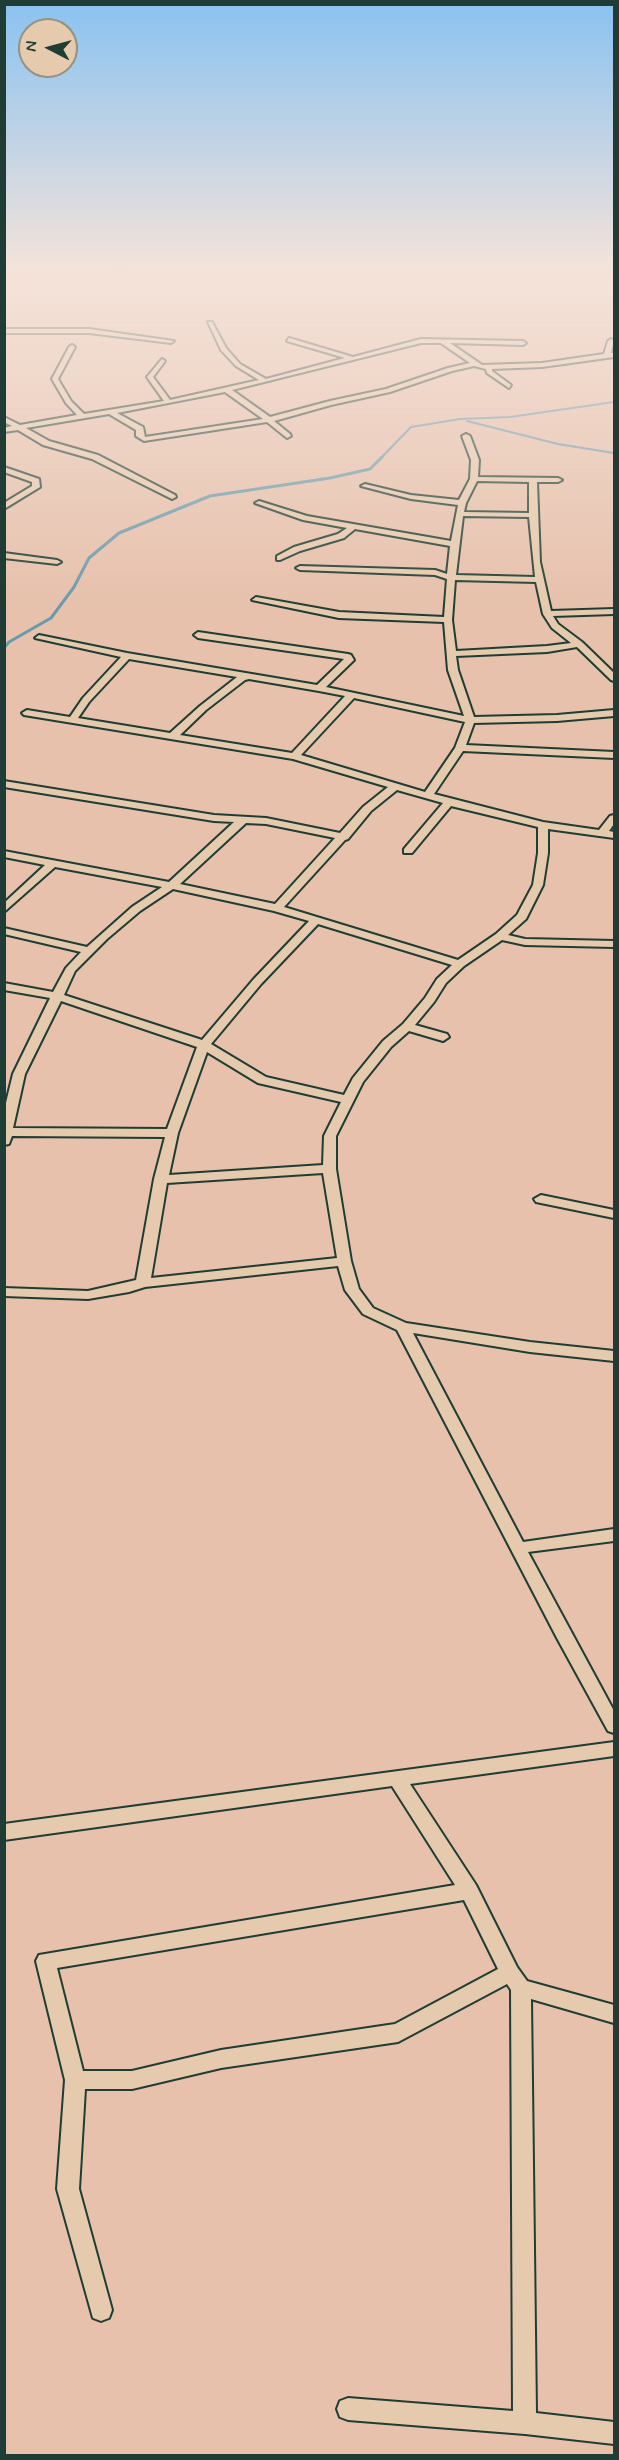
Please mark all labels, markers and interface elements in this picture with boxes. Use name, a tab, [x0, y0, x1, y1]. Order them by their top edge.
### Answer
north arrow	[18, 18, 78, 78]
text: N	[21, 40, 43, 53]

